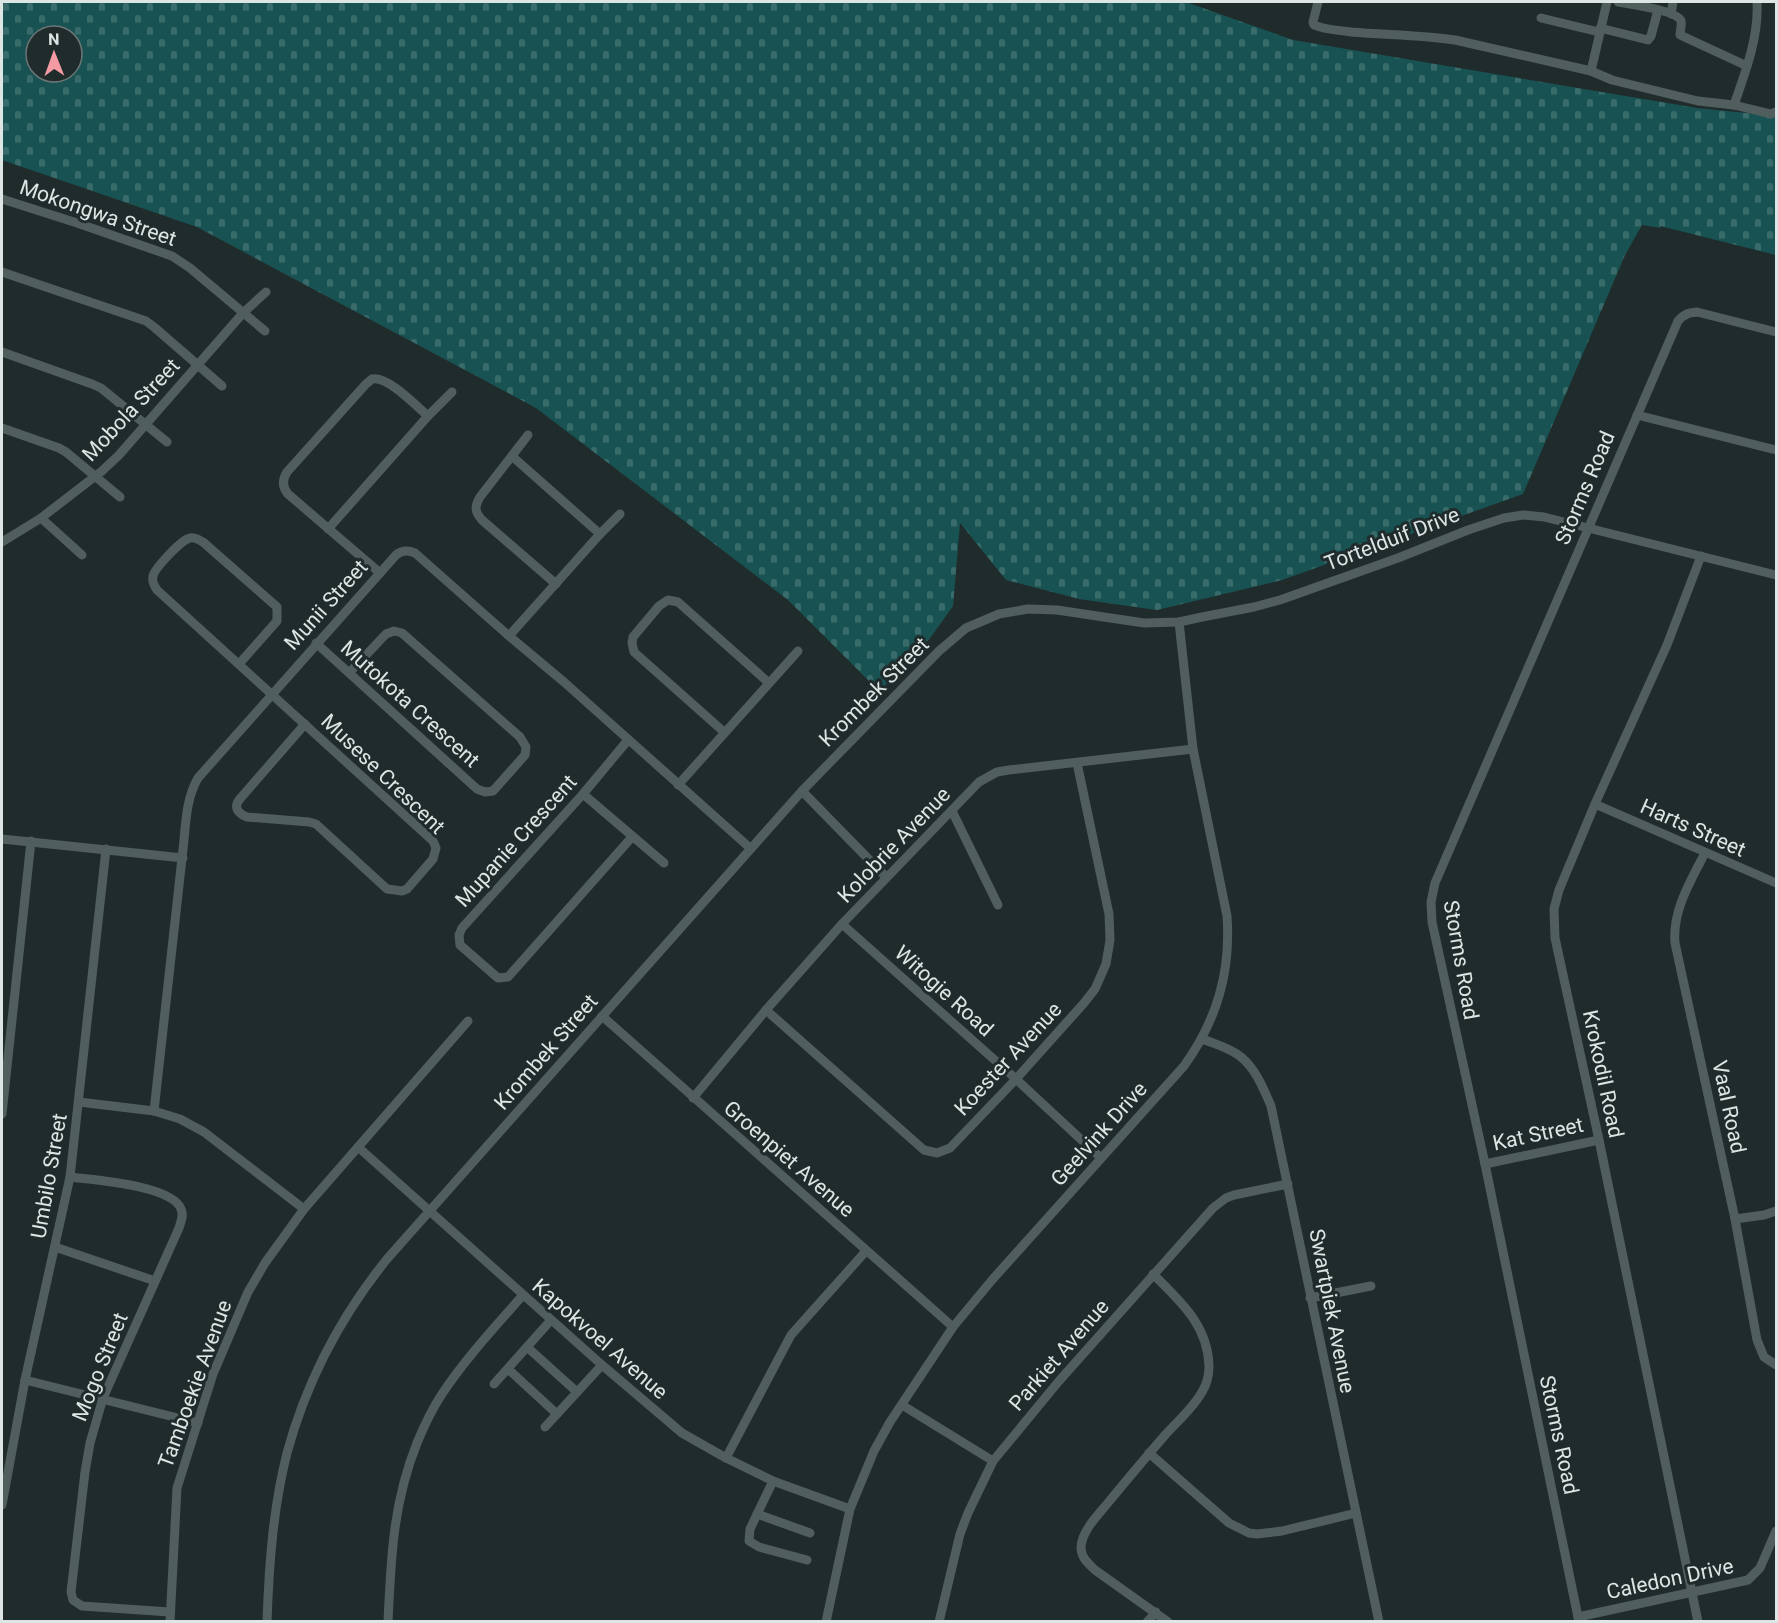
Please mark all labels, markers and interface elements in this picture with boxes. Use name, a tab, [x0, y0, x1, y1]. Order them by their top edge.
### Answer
north arrow	[24, 24, 84, 84]
text: N	[48, 30, 60, 49]
street label: Mokongwa Street	[16, 175, 180, 251]
street label: Mobola Street	[77, 354, 185, 466]
street label: Storms Road	[1550, 428, 1620, 548]
street label: Tortelduif Drive	[1321, 502, 1463, 576]
street label: Munii Street	[279, 555, 373, 655]
street label: Krombek Street	[814, 632, 934, 752]
street label: Mutokota Crescent	[336, 636, 484, 772]
street label: Musese Crescent	[316, 709, 450, 839]
street label: Mupanie Crescent	[450, 770, 582, 912]
street label: Kolobrie Avenue	[833, 782, 955, 908]
street label: Harts Street	[1637, 794, 1749, 862]
street label: Storms Road	[1439, 898, 1483, 1022]
street label: Witogie Road	[890, 941, 998, 1041]
street label: Krombek Street	[489, 989, 603, 1114]
street label: Koester Avenue	[949, 997, 1067, 1121]
street label: Krokodil Road	[1578, 1008, 1628, 1140]
street label: Vaal Road	[1707, 1058, 1751, 1156]
street label: Geelvink Drive	[1046, 1077, 1152, 1191]
street label: Groenpiet Avenue	[719, 1096, 859, 1222]
street label: Umbilo Street	[26, 1111, 72, 1240]
street label: Kat Street	[1490, 1113, 1586, 1155]
street label: Swartpiek Avenue	[1304, 1227, 1360, 1395]
street label: Kapokvoel Avenue	[528, 1274, 672, 1404]
street label: Parkiet Avenue	[1004, 1295, 1114, 1415]
street label: Tamboekie Avenue	[153, 1297, 237, 1471]
street label: Mogo Street	[67, 1309, 133, 1425]
street label: Storms Road	[1535, 1373, 1583, 1497]
street label: Caledon Drive	[1604, 1554, 1736, 1604]

